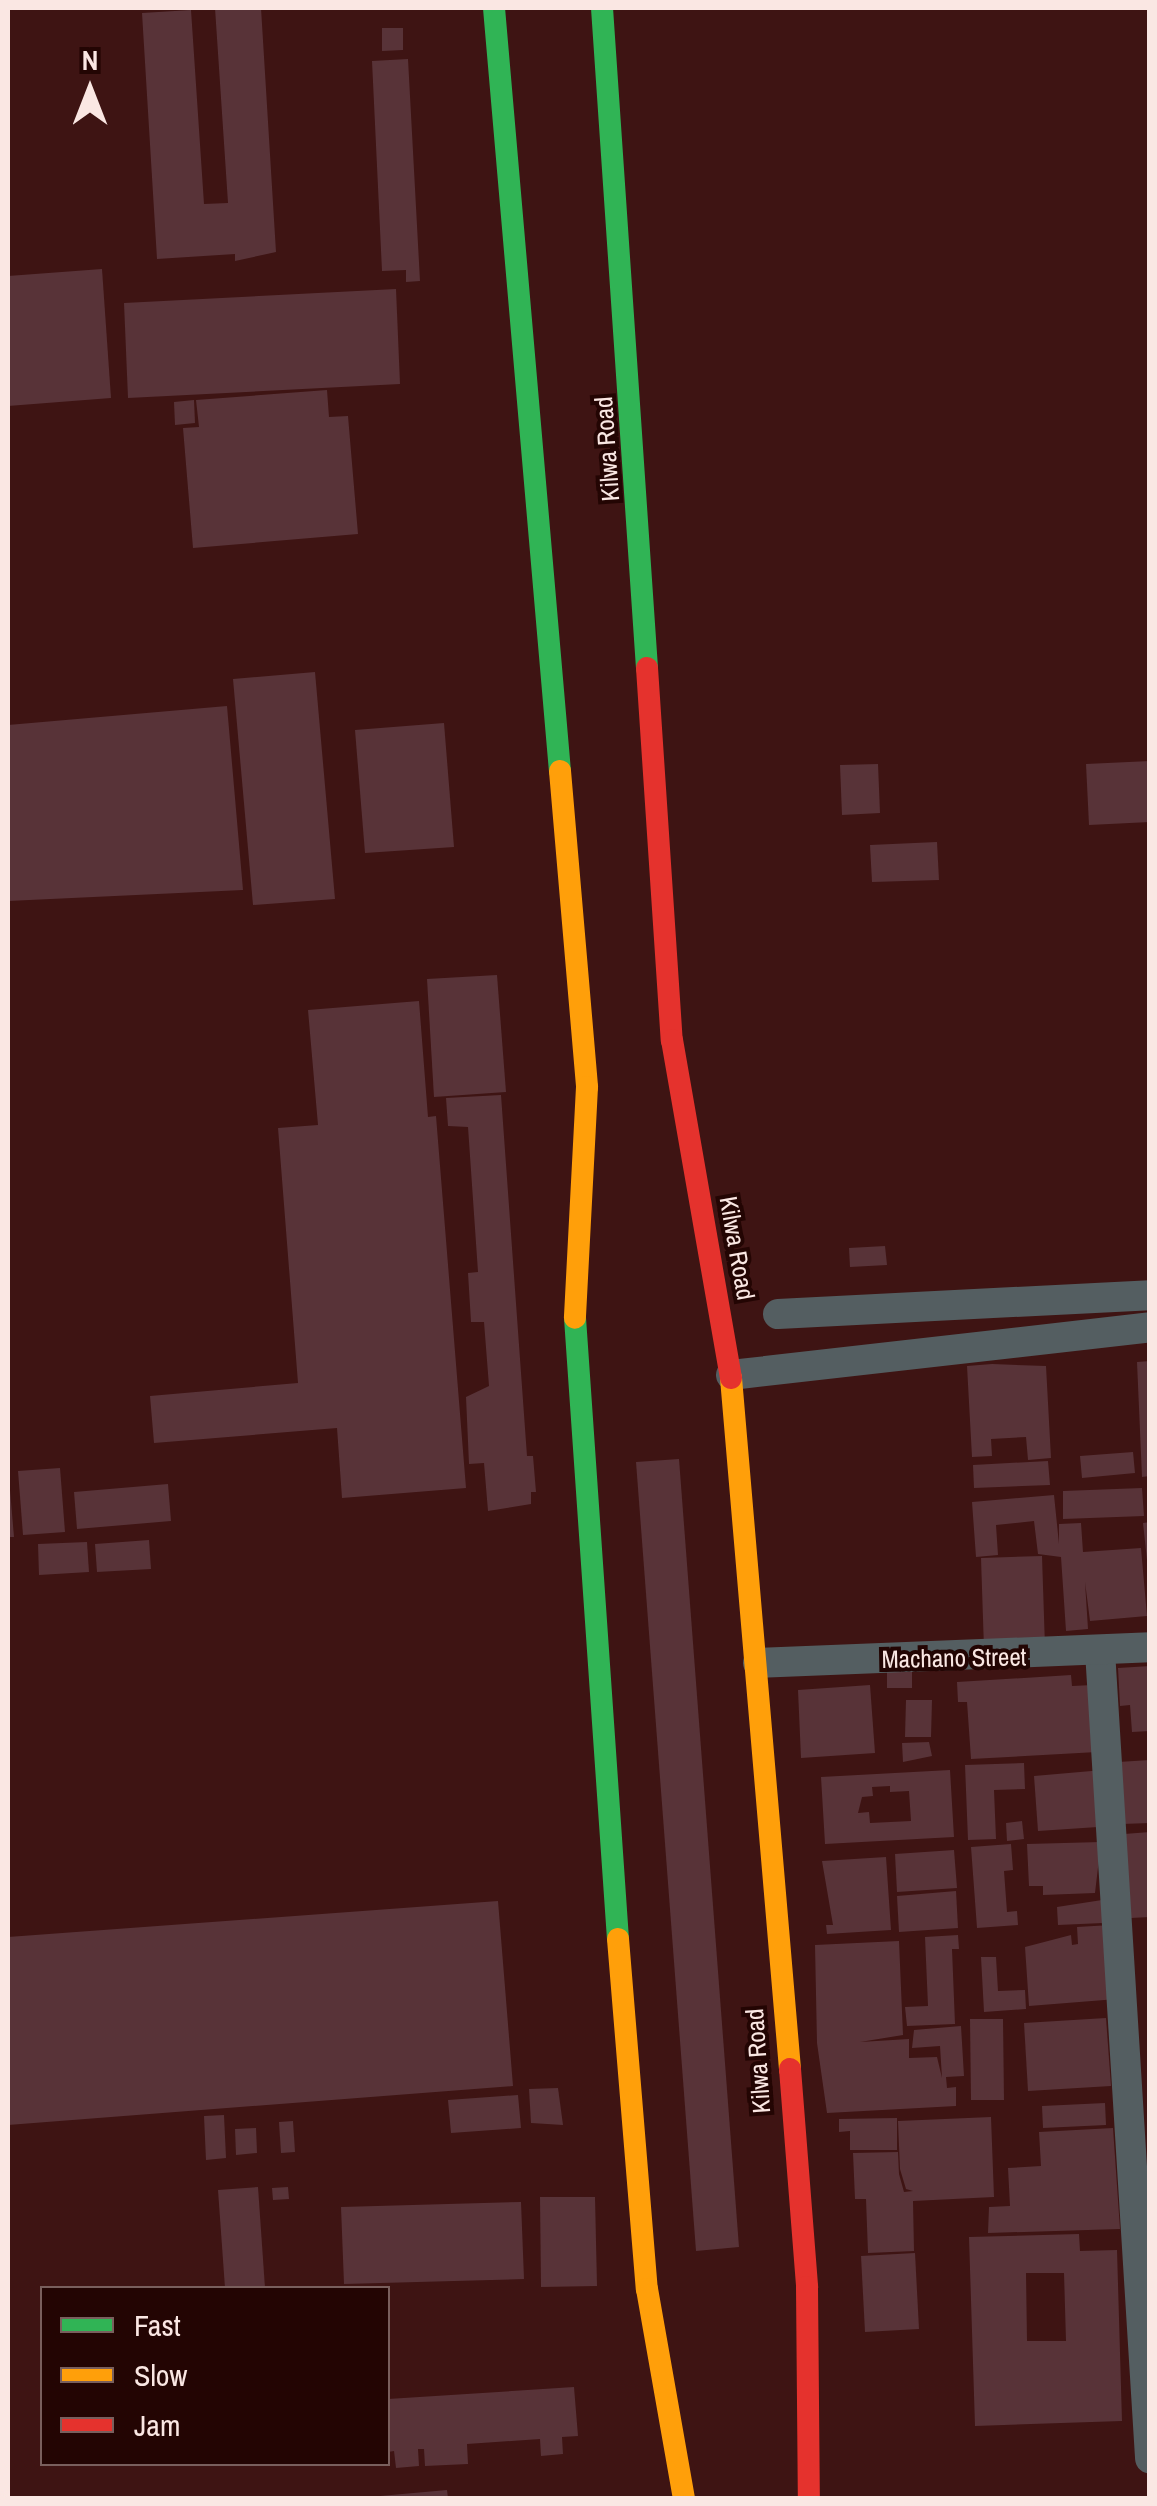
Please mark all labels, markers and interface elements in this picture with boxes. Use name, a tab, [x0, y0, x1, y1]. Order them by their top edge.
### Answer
north arrow	[40, 40, 140, 140]
text: N	[82, 41, 98, 79]
street label: Kilwa Road	[588, 396, 626, 502]
street label: Kilwa Road	[713, 1194, 761, 1302]
street label: Machano Street	[881, 1642, 1027, 1674]
street label: Kilwa Road	[739, 2008, 777, 2114]
legend	[40, 2286, 390, 2466]
text: Fast	[134, 2305, 181, 2345]
text: Slow	[134, 2355, 187, 2395]
text: Jam	[134, 2405, 180, 2445]

